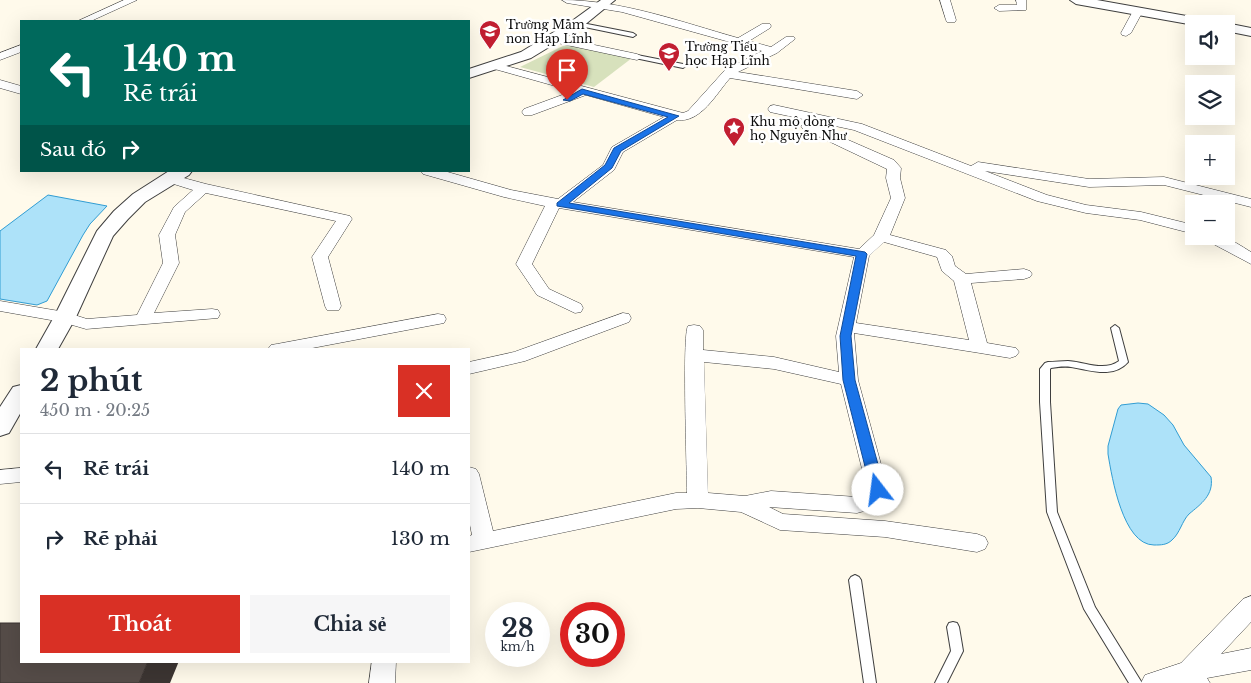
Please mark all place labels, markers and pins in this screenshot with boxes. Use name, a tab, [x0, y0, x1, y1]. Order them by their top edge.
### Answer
place label: Trường Mầm non Hạp Lĩnh	[506, 17, 593, 46]
school or university icon: Trường Mầm non Hạp Lĩnh	[478, 19, 502, 50]
place label: Trường Tiểu học Hạp Lĩnh	[685, 39, 770, 68]
school or university icon: Trường Tiểu học Hạp Lĩnh	[657, 41, 681, 72]
pin	[546, 49, 588, 100]
place label: Khu mộ dòng họ Nguyễn Như	[750, 114, 847, 143]
place icon: Khu mộ dòng họ Nguyễn Như	[722, 116, 746, 147]

